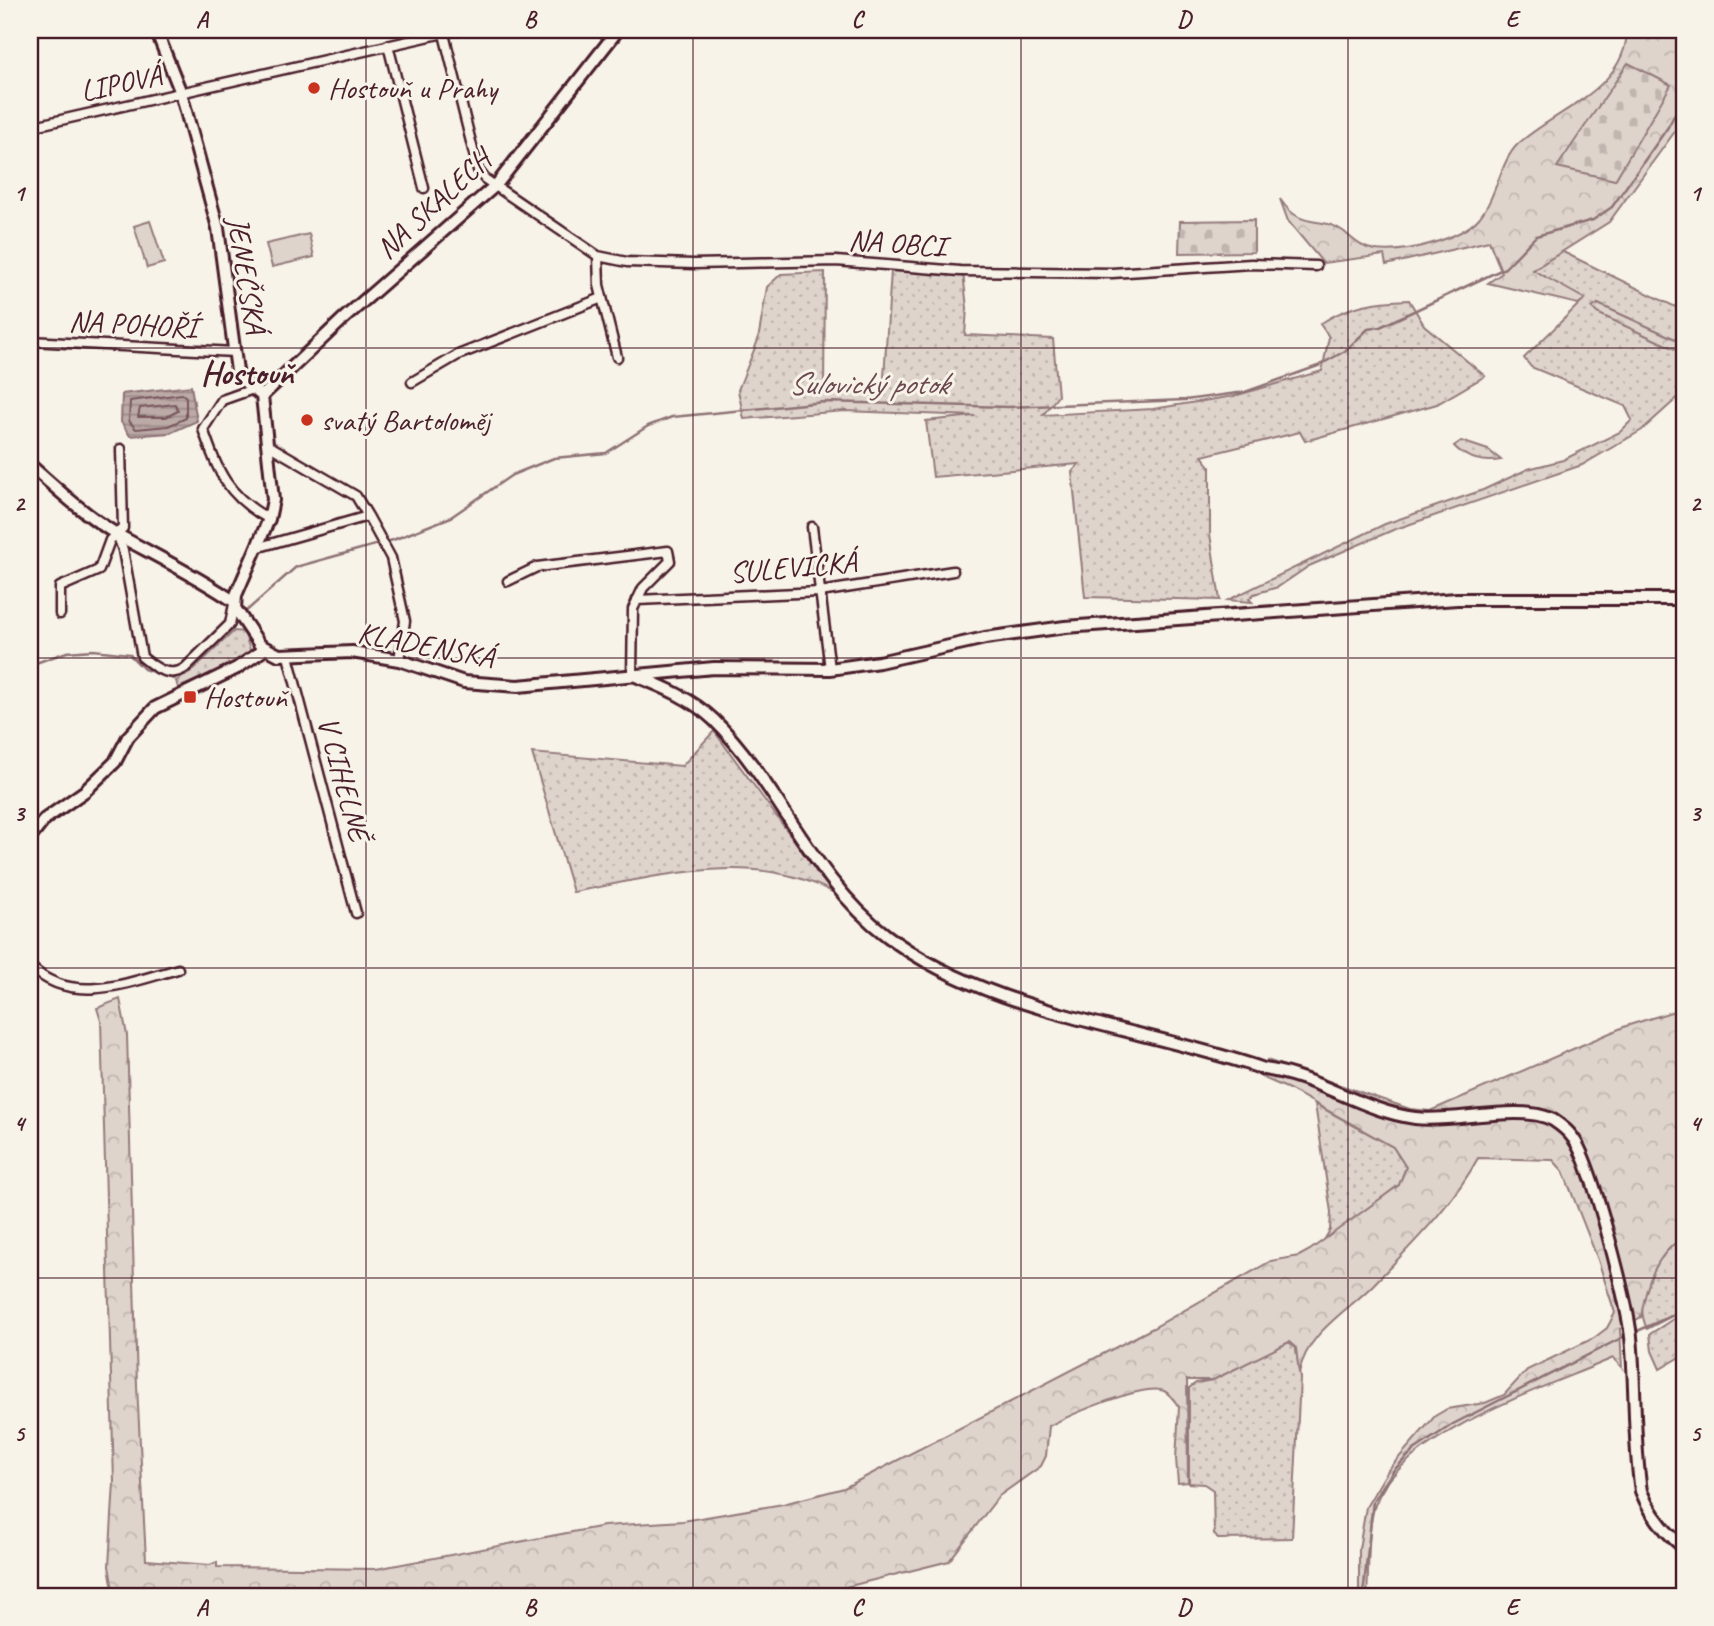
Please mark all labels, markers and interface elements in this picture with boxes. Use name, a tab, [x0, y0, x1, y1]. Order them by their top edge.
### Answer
text: A	[196, 5, 210, 34]
text: B	[524, 5, 538, 34]
text: C	[852, 5, 866, 34]
text: D	[1177, 5, 1193, 34]
text: E	[1506, 5, 1522, 34]
street label: LIPOVÁ	[77, 55, 169, 110]
place label: Hostouň u Prahy	[328, 69, 500, 107]
marker: Hostouň u Prahy	[306, 80, 322, 96]
street label: NA SKALECH	[368, 138, 502, 267]
text: 1	[14, 179, 27, 208]
text: 1	[1690, 179, 1703, 208]
street label: JENEČSKÁ	[219, 212, 276, 340]
street label: NA OBCI	[847, 221, 953, 266]
street label: NA POHOŘÍ	[68, 302, 205, 347]
district label: Hostouň	[201, 352, 296, 394]
water label: Sulovický potok	[788, 363, 954, 404]
place label: svatý Bartoloměj	[321, 401, 493, 439]
marker: svatý Bartoloměj	[299, 412, 315, 428]
text: 2	[14, 489, 27, 518]
text: 2	[1690, 489, 1703, 518]
street label: SULEVICKÁ	[728, 542, 862, 591]
street label: KLADENSKÁ	[355, 613, 501, 678]
place label: Hostouň	[204, 678, 289, 716]
marker: Hostouň	[182, 689, 198, 705]
street label: V CIHELNĚ	[309, 712, 380, 849]
text: 3	[14, 799, 27, 828]
text: 3	[1690, 799, 1703, 828]
text: 4	[14, 1109, 27, 1138]
text: 4	[1690, 1109, 1703, 1138]
text: 5	[14, 1419, 26, 1448]
text: 5	[1690, 1419, 1702, 1448]
text: A	[196, 1593, 210, 1622]
text: B	[524, 1593, 538, 1622]
text: C	[852, 1593, 866, 1622]
text: D	[1177, 1593, 1193, 1622]
text: E	[1506, 1593, 1522, 1622]

